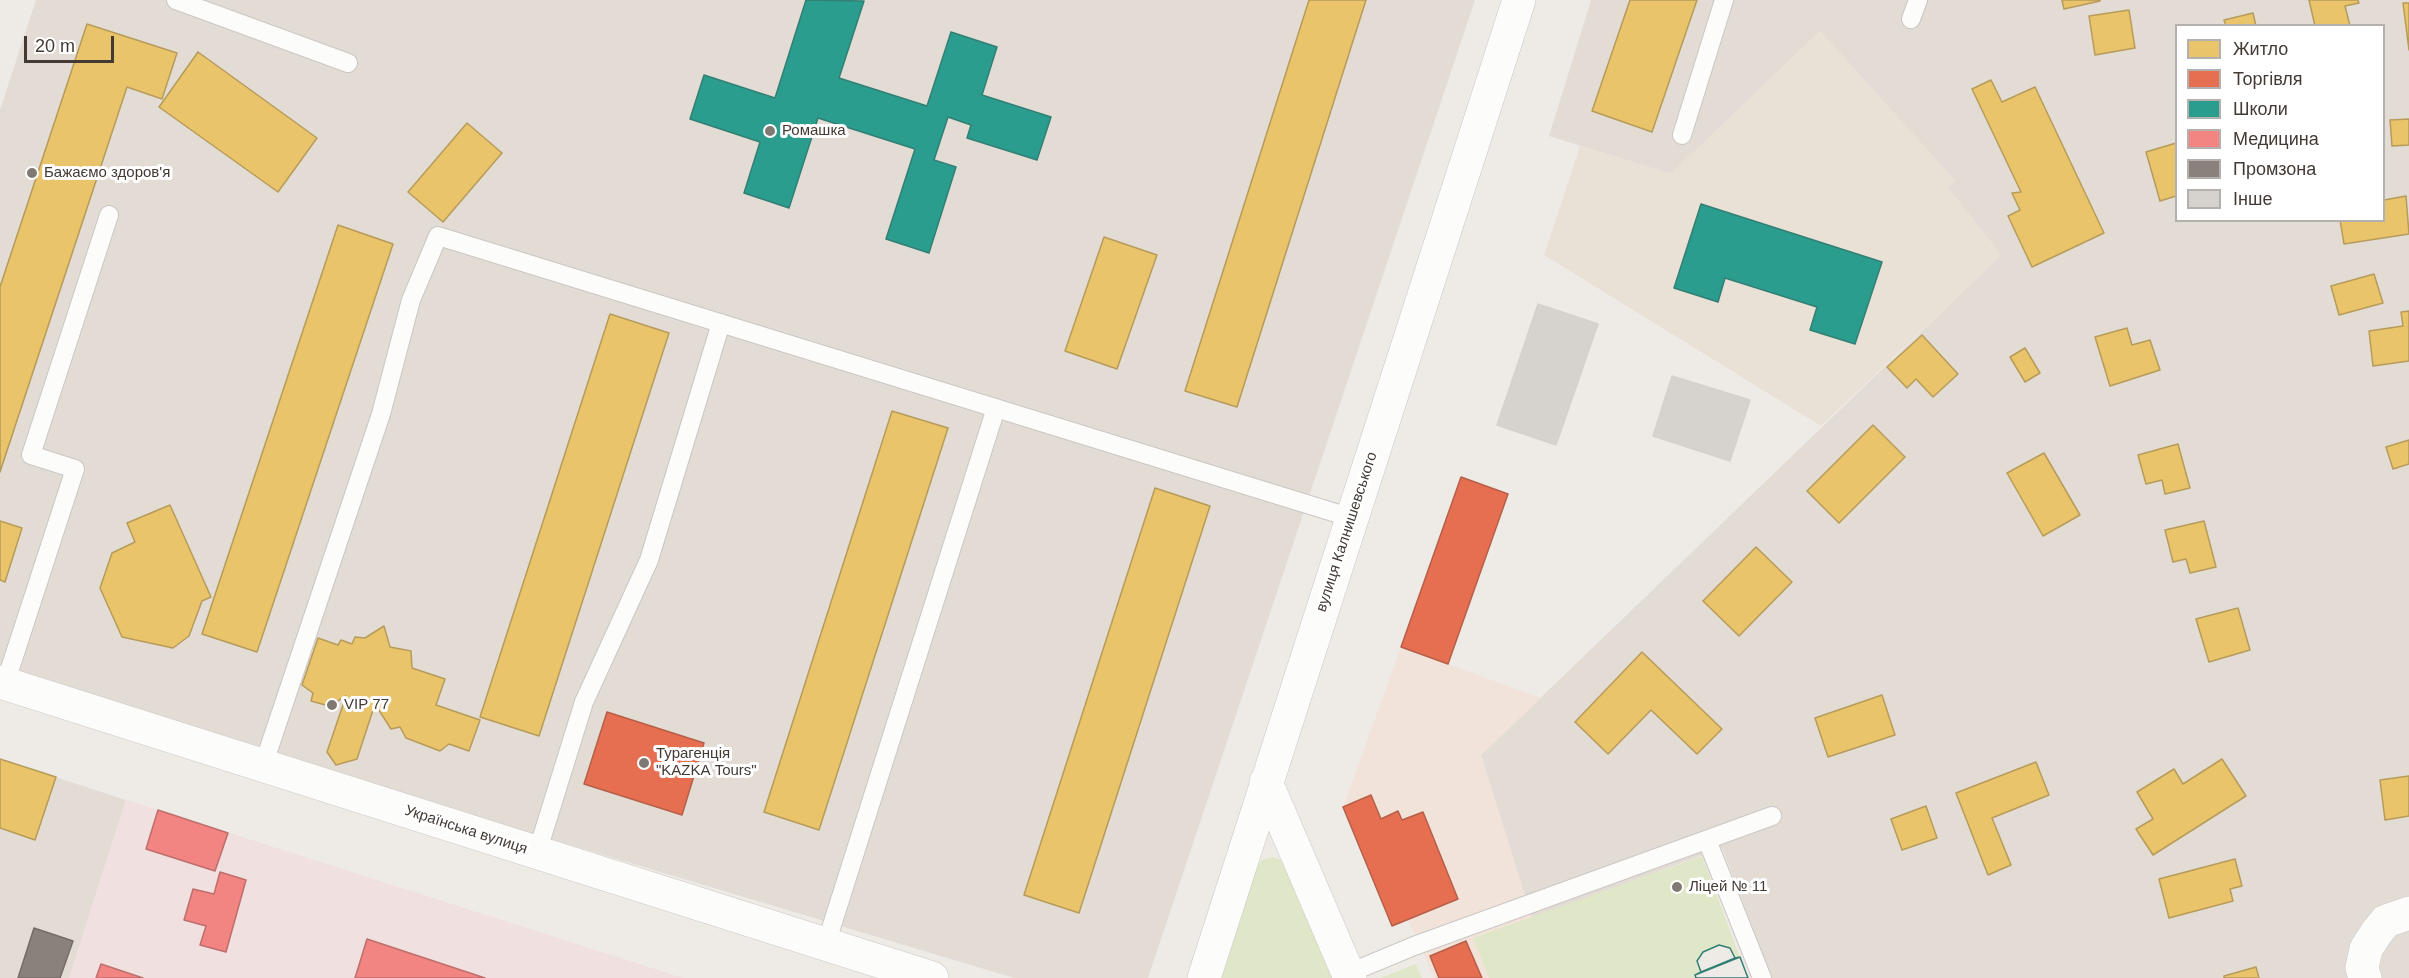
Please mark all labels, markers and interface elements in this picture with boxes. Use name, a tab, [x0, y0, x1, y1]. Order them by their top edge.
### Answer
scale bar	[27, 24, 117, 62]
legend	[2175, 24, 2385, 222]
text: 20 m	[35, 36, 75, 56]
text: Житло	[2233, 39, 2288, 59]
text: Торгівля	[2233, 69, 2303, 89]
text: Школи	[2233, 99, 2288, 119]
place label: Ромашка	[782, 122, 846, 140]
marker: Ромашка	[763, 124, 777, 138]
text: Медицина	[2233, 129, 2319, 149]
text: Промзона	[2233, 159, 2316, 179]
place label: Бажаємо здоров'я	[44, 164, 170, 182]
marker: Бажаємо здоров'я	[25, 166, 39, 180]
text: Інше	[2233, 189, 2272, 209]
street label: вулиця Калнишевського	[1313, 450, 1381, 614]
place label: VIP 77	[344, 696, 389, 714]
marker: VIP 77	[325, 698, 339, 712]
place label: Турагенція "KAZKA Tours"	[656, 745, 757, 780]
marker: Турагенція "KAZKA Tours"	[637, 756, 651, 770]
street label: Українська вулиця	[402, 802, 530, 858]
place label: Ліцей № 11	[1689, 878, 1767, 896]
marker: Ліцей № 11	[1670, 880, 1684, 894]

